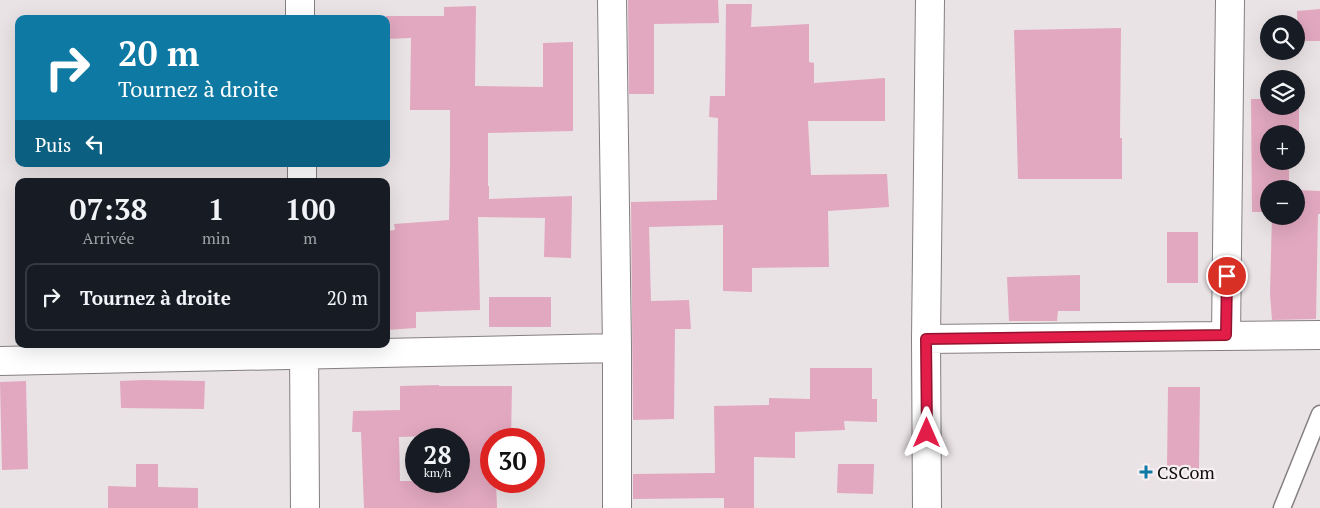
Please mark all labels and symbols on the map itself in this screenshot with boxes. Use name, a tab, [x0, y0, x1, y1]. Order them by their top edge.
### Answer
pin	[1206, 255, 1248, 297]
position arrow	[900, 406, 952, 458]
speed limit sign: 30	[480, 428, 545, 493]
place label: CSCom	[1157, 460, 1215, 484]
marker: CSCom	[1139, 465, 1153, 479]

